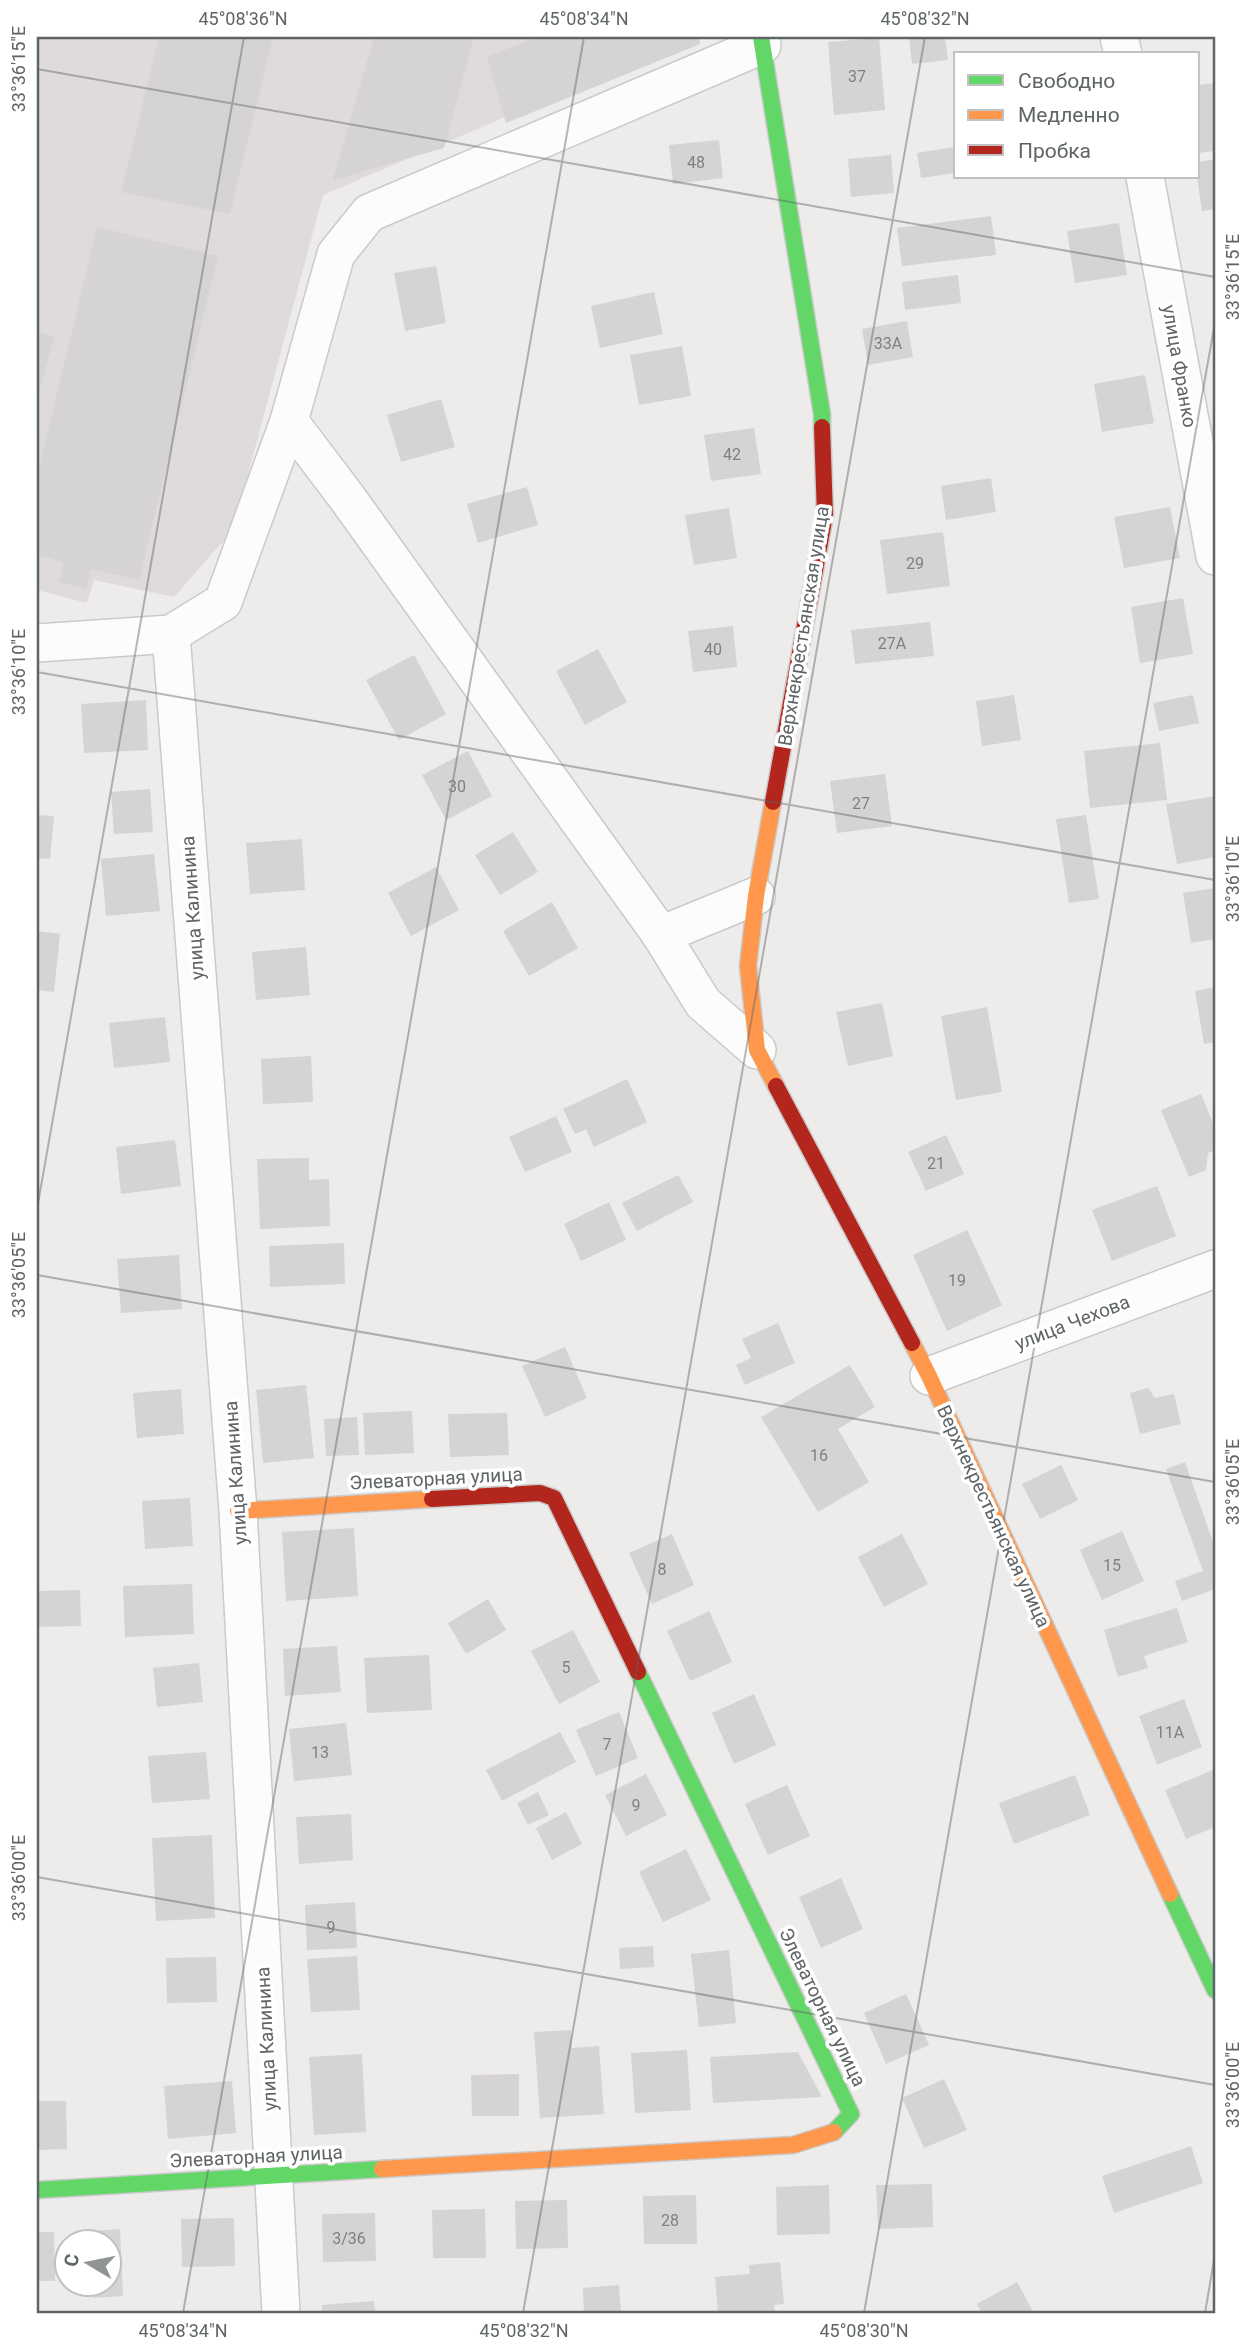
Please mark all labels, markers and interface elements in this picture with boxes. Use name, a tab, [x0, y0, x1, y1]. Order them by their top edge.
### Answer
text: 45°08'36"N	[198, 8, 288, 29]
text: 45°08'34"N	[539, 8, 629, 29]
text: 45°08'32"N	[880, 8, 970, 29]
text: 33°36'15"E	[8, 26, 29, 112]
legend	[954, 52, 1200, 178]
house number: 37	[848, 67, 866, 86]
text: Свободно	[1018, 69, 1115, 93]
text: Медленно	[1018, 103, 1120, 127]
text: Пробка	[1018, 139, 1091, 163]
house number: 48	[687, 153, 705, 172]
text: 33°36'15"E	[1222, 234, 1243, 320]
street label: улица Франко	[1157, 303, 1202, 429]
house number: 33А	[874, 334, 903, 353]
house number: 42	[723, 445, 741, 464]
street label: Верхнекрестьянская улица	[773, 504, 834, 748]
house number: 29	[906, 554, 924, 573]
text: 33°36'10"E	[8, 629, 29, 715]
house number: 27А	[878, 634, 907, 653]
house number: 40	[704, 640, 722, 659]
house number: 30	[448, 777, 466, 796]
house number: 27	[852, 794, 870, 813]
street label: улица Калинина	[176, 835, 209, 981]
text: 33°36'10"E	[1222, 836, 1243, 922]
house number: 21	[927, 1154, 945, 1173]
text: 33°36'05"E	[8, 1232, 29, 1318]
house number: 19	[948, 1271, 966, 1290]
street label: улица Чехова	[1011, 1290, 1133, 1355]
street label: улица Калинина	[219, 1400, 252, 1546]
street label: Верхнекрестьянская улица	[932, 1401, 1055, 1631]
text: 33°36'05"E	[1222, 1439, 1243, 1525]
house number: 16	[810, 1446, 828, 1465]
street label: Элеваторная улица	[349, 1462, 523, 1495]
house number: 15	[1103, 1556, 1121, 1575]
house number: 8	[658, 1560, 667, 1579]
house number: 5	[562, 1658, 571, 1677]
house number: 11А	[1156, 1723, 1185, 1742]
house number: 7	[603, 1735, 612, 1754]
house number: 13	[311, 1743, 329, 1762]
house number: 9	[632, 1796, 641, 1815]
text: 33°36'00"E	[8, 1835, 29, 1921]
house number: 9	[327, 1918, 336, 1937]
street label: Элеваторная улица	[774, 1924, 871, 2090]
street label: улица Калинина	[251, 1966, 282, 2112]
text: 33°36'00"E	[1222, 2042, 1243, 2128]
street label: Элеваторная улица	[169, 2140, 343, 2173]
house number: 28	[661, 2211, 679, 2230]
north arrow	[52, 2228, 122, 2298]
house number: 3/36	[332, 2229, 366, 2248]
text: С	[59, 2252, 84, 2268]
text: 45°08'34"N	[138, 2320, 228, 2341]
text: 45°08'32"N	[479, 2320, 569, 2341]
text: 45°08'30"N	[819, 2320, 909, 2341]

